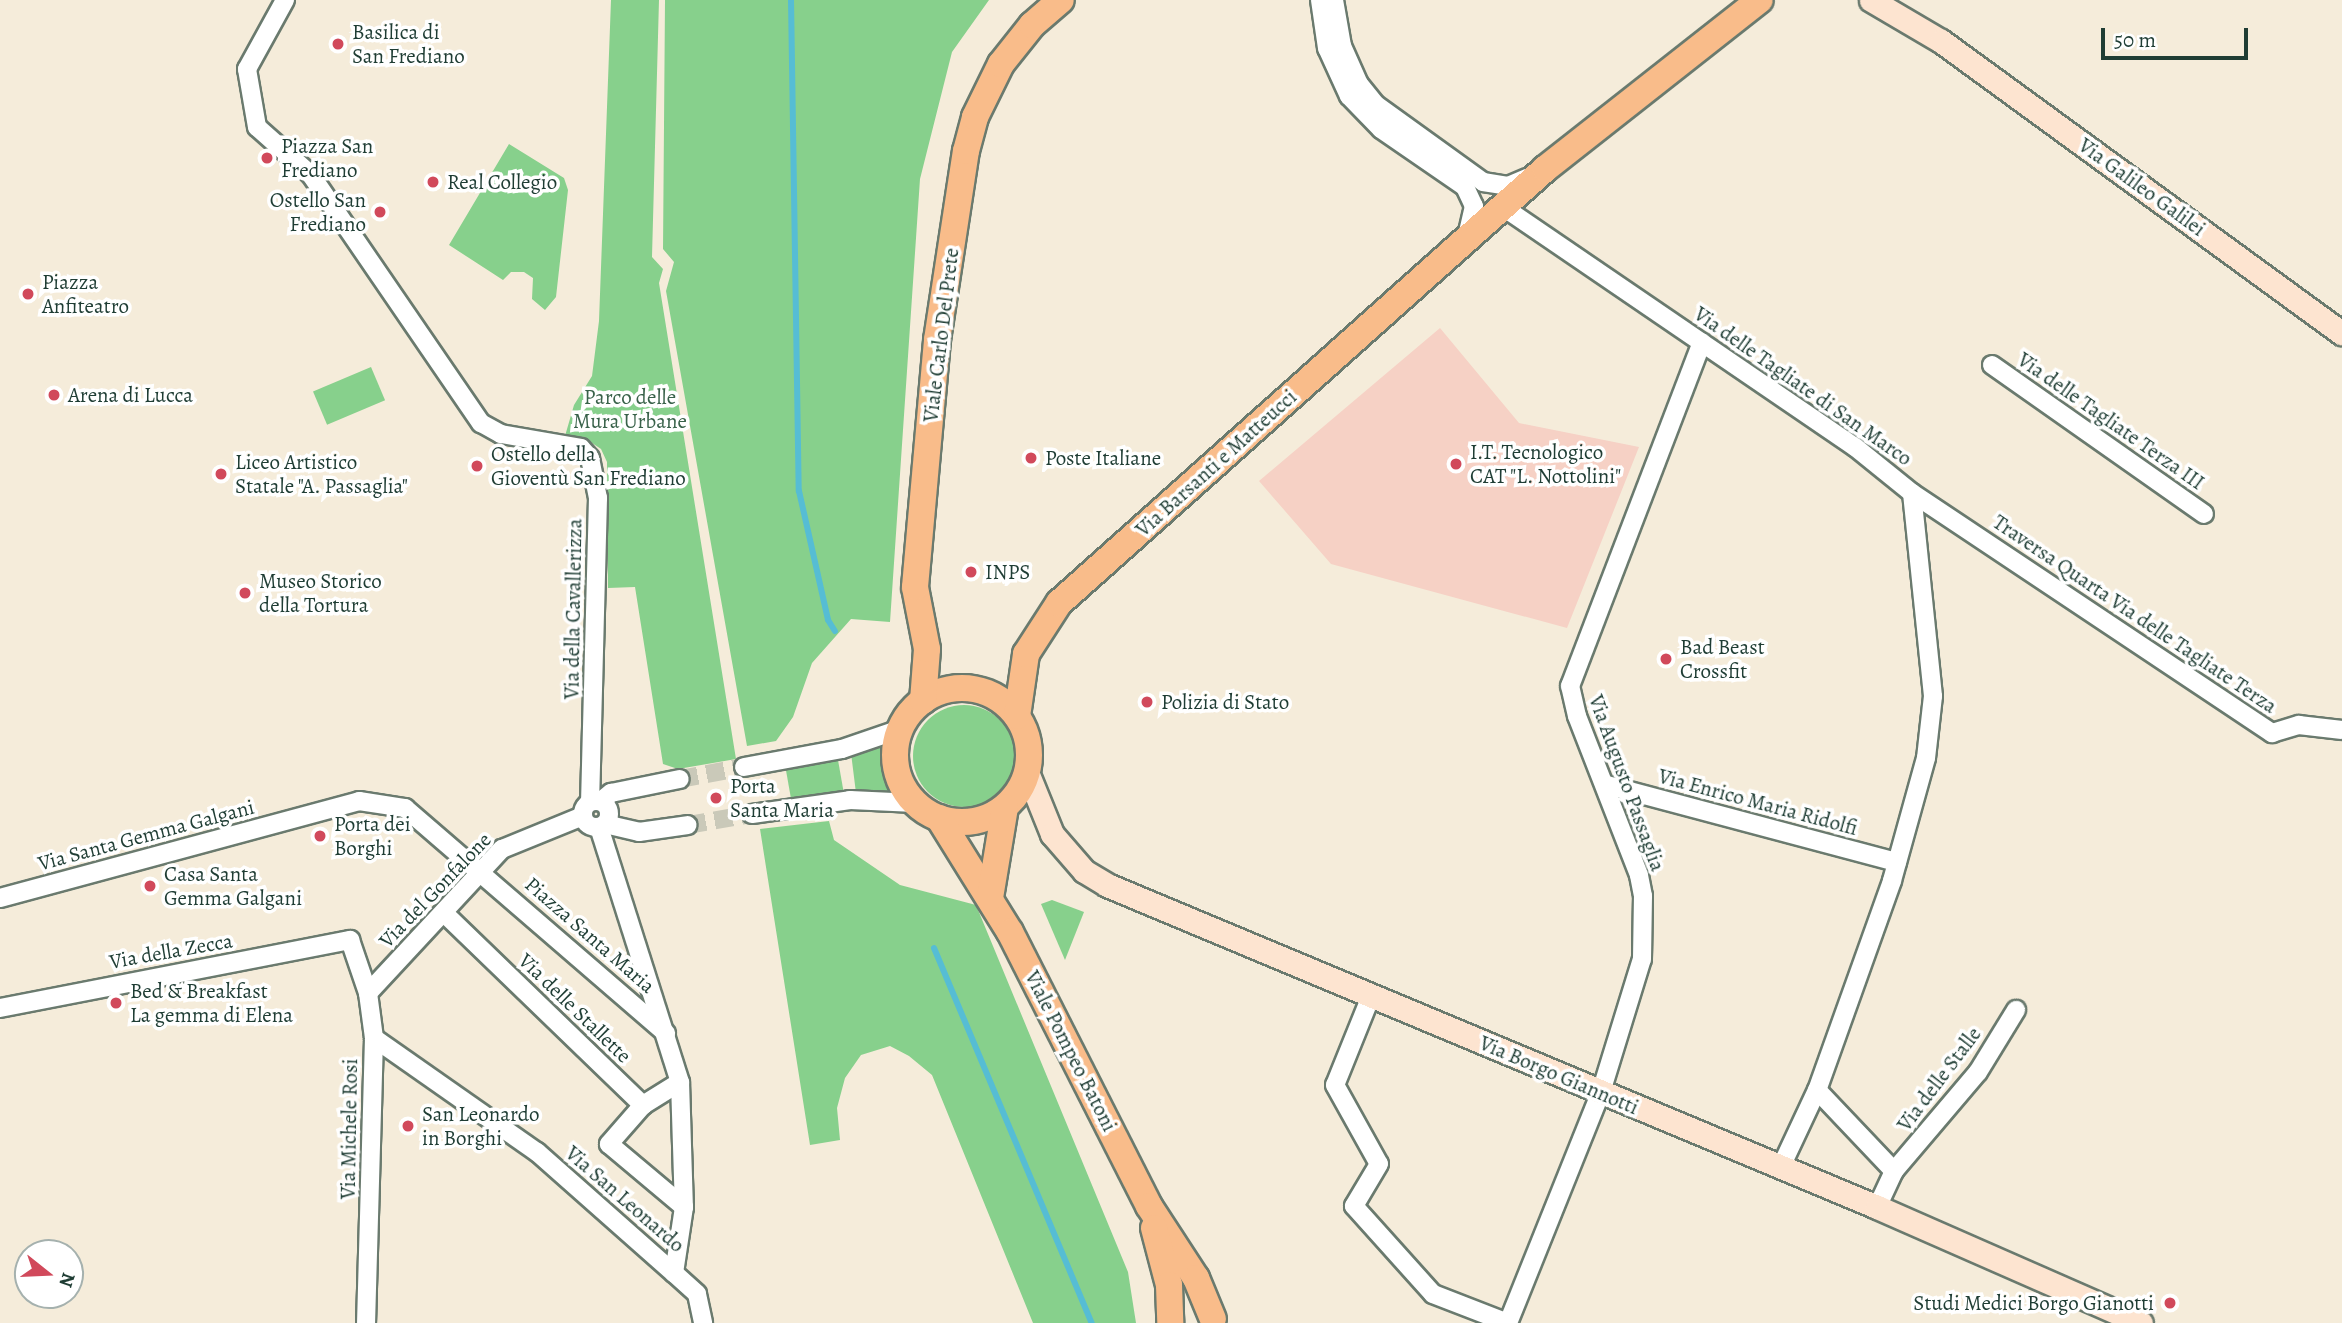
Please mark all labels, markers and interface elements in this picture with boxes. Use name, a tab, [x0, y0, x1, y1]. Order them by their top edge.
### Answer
scale bar	[2104, 14, 2251, 58]
place label: Basilica di San Frediano	[352, 19, 465, 69]
text: 50 m	[2114, 26, 2156, 54]
marker: Basilica di San Frediano	[330, 36, 346, 52]
place label: Piazza San Frediano	[281, 133, 373, 183]
street label: Via Galileo Galilei	[2074, 133, 2210, 241]
marker: Piazza San Frediano	[259, 150, 275, 166]
place label: Real Collegio	[447, 169, 557, 195]
marker: Real Collegio	[425, 174, 441, 190]
place label: Ostello San Frediano	[270, 187, 366, 237]
marker: Ostello San Frediano	[372, 204, 388, 220]
street label: Viale Carlo Del Prete	[918, 246, 964, 424]
place label: Piazza Anfiteatro	[42, 269, 129, 319]
marker: Piazza Anfiteatro	[20, 286, 36, 302]
street label: Via delle Tagliate di San Marco	[1689, 301, 1917, 471]
street label: Via delle Tagliate Terza III	[2013, 347, 2209, 495]
place label: Arena di Lucca	[68, 382, 193, 408]
park label: Parco delle Mura Urbane	[573, 384, 687, 434]
street label: Via Barsanti e Matteucci	[1130, 384, 1302, 542]
marker: Arena di Lucca	[46, 387, 62, 403]
place label: I.T. Tecnologico CAT "L. Nottolini"	[1470, 439, 1622, 489]
place label: Ostello della Gioventù San Frediano	[491, 441, 686, 491]
place label: Poste Italiane	[1045, 445, 1161, 471]
place label: Liceo Artistico Statale "A. Passaglia"	[235, 449, 409, 499]
marker: Poste Italiane	[1023, 450, 1039, 466]
marker: I.T. Tecnologico CAT "L. Nottolini"	[1448, 456, 1464, 472]
marker: Ostello della Gioventù San Frediano	[469, 458, 485, 474]
marker: Liceo Artistico Statale "A. Passaglia"	[213, 466, 229, 482]
street label: Traversa Quarta Via delle Tagliate Terza	[1988, 509, 2282, 719]
street label: Via della Cavallerizza	[559, 518, 587, 700]
place label: INPS	[985, 559, 1030, 585]
marker: INPS	[963, 564, 979, 580]
place label: Museo Storico della Tortura	[259, 568, 382, 618]
marker: Museo Storico della Tortura	[237, 585, 253, 601]
place label: Bad Beast Crossfit	[1680, 634, 1765, 684]
marker: Bad Beast Crossfit	[1658, 651, 1674, 667]
place label: Polizia di Stato	[1161, 689, 1289, 715]
street label: Via Augusto Passaglia	[1583, 691, 1671, 875]
marker: Polizia di Stato	[1139, 694, 1155, 710]
street label: Via Enrico Maria Ridolfi	[1656, 763, 1860, 841]
place label: Porta Santa Maria	[730, 773, 834, 823]
marker: Porta Santa Maria	[708, 790, 724, 806]
street label: Via Santa Gemma Galgani	[35, 794, 257, 876]
place label: Porta dei Borghi	[334, 811, 411, 861]
street label: Via del Gonfalone	[374, 827, 496, 953]
marker: Porta dei Borghi	[312, 828, 328, 844]
place label: Casa Santa Gemma Galgani	[164, 861, 302, 911]
street label: Piazza Santa Maria	[520, 872, 660, 998]
marker: Casa Santa Gemma Galgani	[142, 878, 158, 894]
street label: Via della Zecca	[107, 928, 235, 974]
street label: Via delle Stallette	[513, 948, 637, 1068]
street label: Viale Pompeo Batoni	[1020, 966, 1122, 1136]
place label: Bed & Breakfast La gemma di Elena	[130, 978, 293, 1028]
marker: Bed & Breakfast La gemma di Elena	[108, 995, 124, 1011]
street label: Via delle Stalle	[1892, 1022, 1986, 1136]
street label: Via Borgo Giannotti	[1476, 1030, 1642, 1120]
street label: Via Michele Rosi	[335, 1059, 363, 1199]
place label: San Leonardo in Borghi	[422, 1101, 540, 1151]
marker: San Leonardo in Borghi	[400, 1118, 416, 1134]
street label: Via San Leonardo	[560, 1140, 690, 1258]
north arrow	[14, 1239, 84, 1309]
text: N	[53, 1269, 82, 1290]
place label: Studi Medici Borgo Gianotti	[1913, 1290, 2154, 1316]
marker: Studi Medici Borgo Gianotti	[2160, 1293, 2180, 1313]

